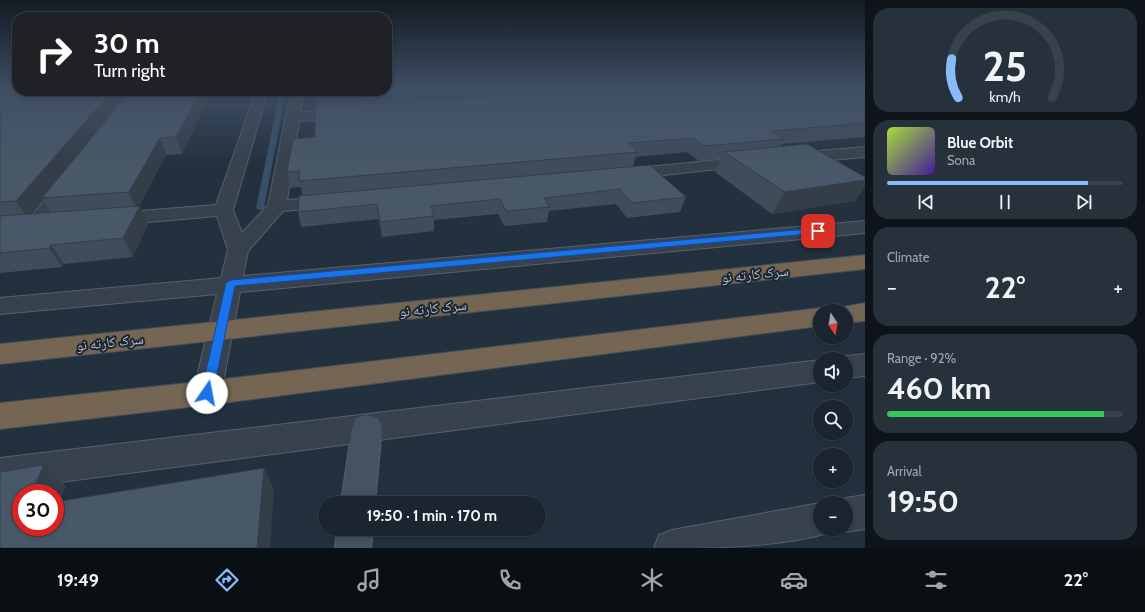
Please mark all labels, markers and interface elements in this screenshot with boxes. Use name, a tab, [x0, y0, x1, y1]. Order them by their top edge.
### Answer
text: 30 m	[94, 26, 160, 60]
icon: right	[28, 28, 80, 80]
text: 25	[983, 41, 1027, 91]
text: Turn right	[94, 60, 165, 82]
text: km/h	[989, 88, 1021, 106]
text: Blue Orbit	[947, 134, 1013, 152]
text: Sona	[947, 152, 975, 168]
icon: previous	[915, 191, 937, 213]
icon: pause	[994, 191, 1016, 213]
icon: next	[1073, 191, 1095, 213]
pin	[801, 214, 835, 248]
icon: arrive	[807, 220, 829, 242]
text: Climate	[887, 249, 929, 265]
street label: سرک کارته نو	[720, 262, 790, 286]
text: 22°	[985, 269, 1025, 306]
text: −	[887, 274, 897, 301]
text: +	[1113, 274, 1123, 301]
street label: سرک کارته نو	[398, 296, 468, 320]
north arrow	[813, 304, 853, 344]
map controls	[813, 304, 853, 536]
street label: سرک کارته نو	[75, 330, 145, 354]
text: Range · 92%	[887, 350, 956, 366]
button: sound	[813, 352, 853, 392]
text: 460 km	[887, 370, 991, 407]
position arrow	[186, 372, 228, 414]
button: search	[813, 400, 853, 440]
button: +	[813, 448, 853, 488]
text: Arrival	[887, 463, 922, 479]
text: 19:50	[887, 483, 959, 520]
speed limit sign: 30	[12, 484, 64, 536]
button: −	[813, 496, 853, 536]
text: 19:50 · 1 min · 170 m	[367, 507, 497, 525]
icon: directions	[213, 566, 241, 594]
icon: music	[355, 566, 383, 594]
icon: phone	[496, 566, 524, 594]
icon: climate	[638, 566, 666, 594]
icon: car	[780, 566, 808, 594]
icon: filters	[922, 566, 950, 594]
text: 19:49	[57, 569, 99, 591]
text: 22°	[1064, 569, 1088, 591]

